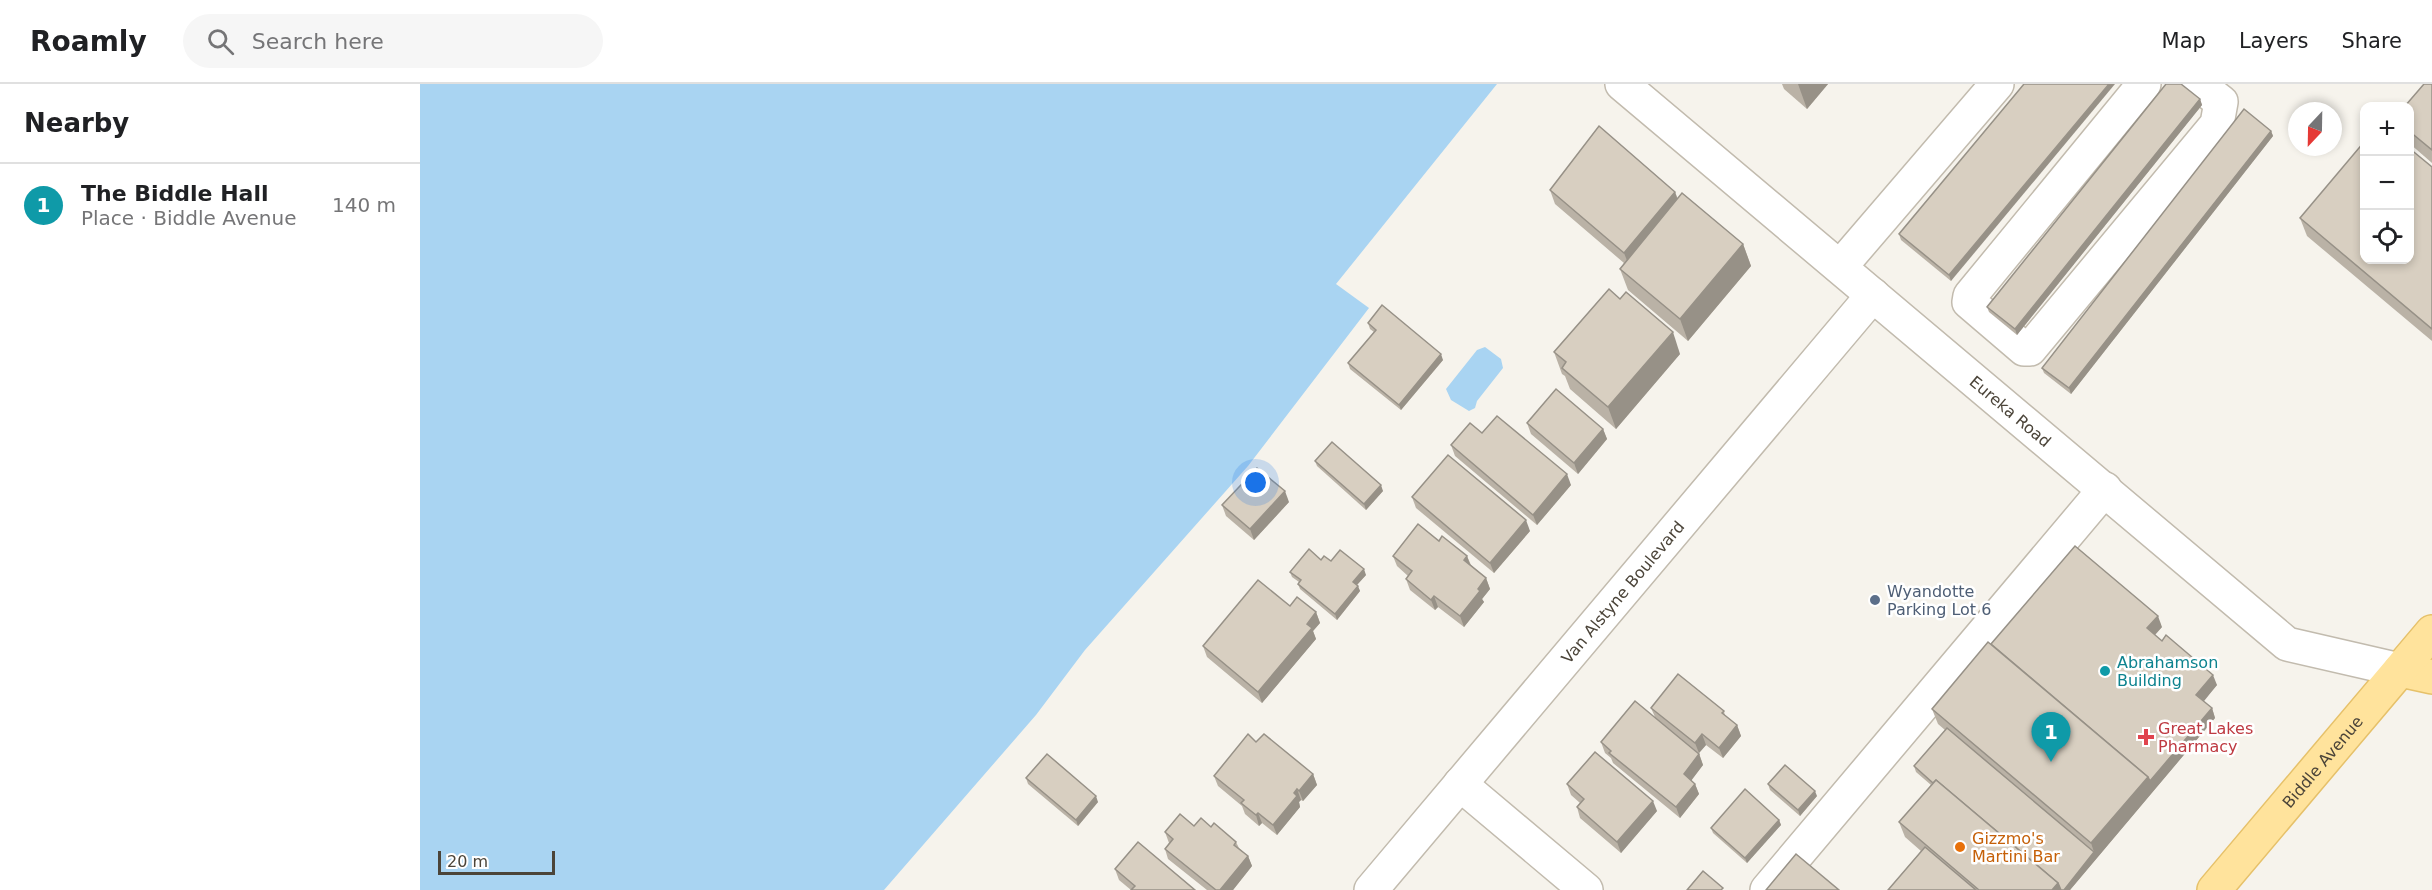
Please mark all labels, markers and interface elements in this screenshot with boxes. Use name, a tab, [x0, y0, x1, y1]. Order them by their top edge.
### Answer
search box	[183, 14, 603, 68]
text: Roamly	[30, 25, 147, 58]
icon: search	[204, 25, 237, 58]
text: Search here	[252, 29, 384, 54]
text: Map	[2162, 29, 2206, 53]
text: Layers	[2239, 29, 2308, 53]
text: Share	[2341, 29, 2402, 53]
north arrow	[2288, 102, 2342, 156]
map controls	[2360, 102, 2414, 264]
button: +	[2360, 102, 2414, 156]
text: Nearby	[24, 108, 129, 138]
button: −	[2360, 156, 2414, 210]
text: The Biddle Hall	[81, 181, 269, 206]
text: 1	[37, 193, 50, 217]
text: 140 m	[332, 193, 396, 217]
text: Place · Biddle Avenue	[81, 206, 296, 230]
button: locate	[2360, 210, 2414, 264]
street label: Eureka Road	[1966, 372, 2055, 451]
your location	[1241, 468, 1270, 497]
street label: Van Alstyne Boulevard	[1557, 517, 1688, 667]
place label: Wyandotte Parking Lot 6	[1887, 582, 1991, 619]
marker: Wyandotte Parking Lot 6	[1868, 593, 1882, 607]
place label: Abrahamson Building	[2117, 653, 2218, 690]
marker: Abrahamson Building	[2098, 664, 2112, 678]
pin: 1	[2032, 712, 2070, 762]
street label: Biddle Avenue	[2278, 712, 2367, 812]
place label: Great Lakes Pharmacy	[2158, 719, 2253, 756]
marker: Great Lakes Pharmacy	[2139, 730, 2153, 744]
place label: Gizzmo's Martini Bar	[1972, 829, 2060, 866]
marker: Gizzmo's Martini Bar	[1953, 840, 1967, 854]
scale bar	[438, 848, 555, 876]
text: 20 m	[447, 852, 488, 871]

